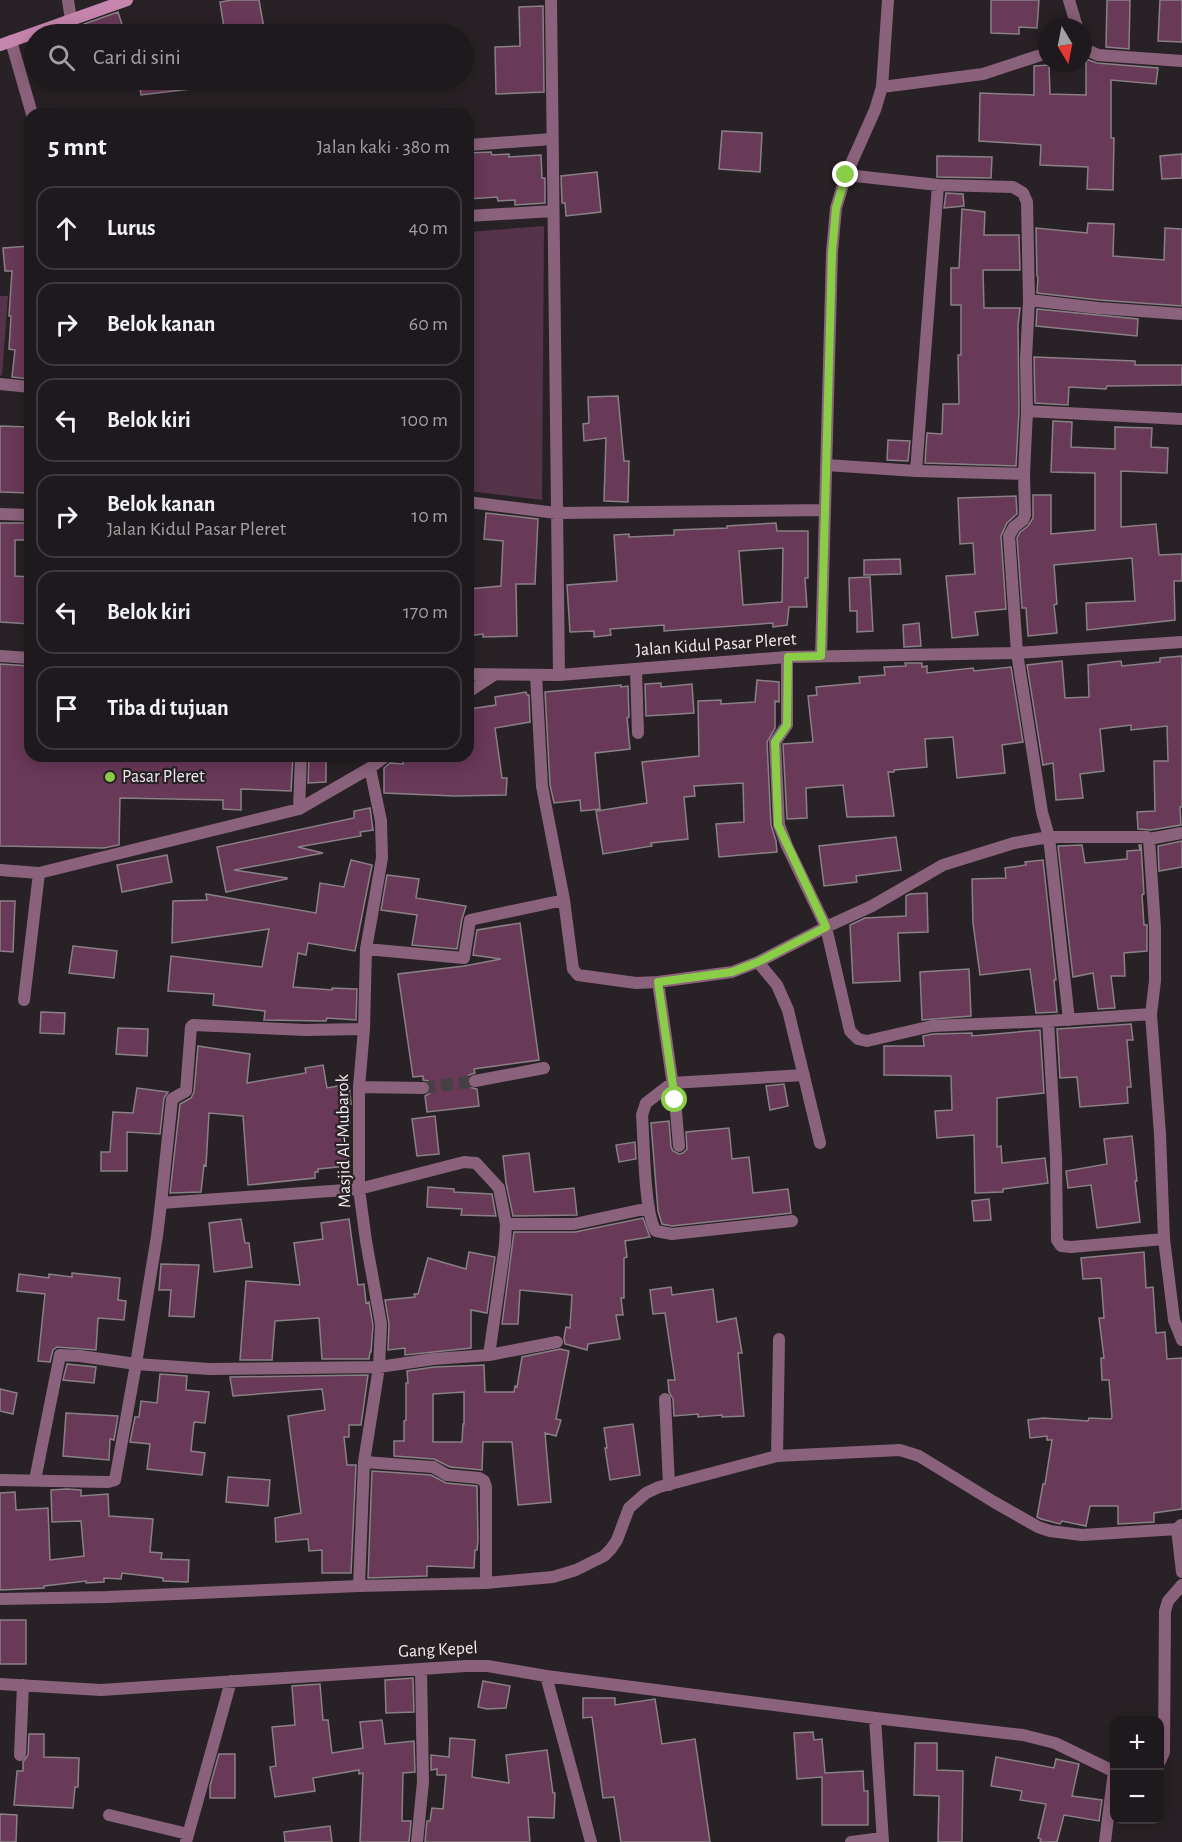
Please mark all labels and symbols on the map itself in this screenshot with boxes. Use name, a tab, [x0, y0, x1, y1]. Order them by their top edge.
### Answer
north arrow	[1038, 18, 1092, 72]
route end	[832, 161, 858, 187]
street label: Jalan Kidul Pasar Pleret	[635, 630, 797, 660]
place label: Pasar Pleret	[122, 768, 205, 786]
marker: Pasar Pleret	[103, 770, 117, 784]
street label: Masjid Al-Mubarok	[334, 1073, 354, 1208]
route start	[661, 1086, 687, 1112]
street label: Gang Kepel	[398, 1639, 478, 1661]

